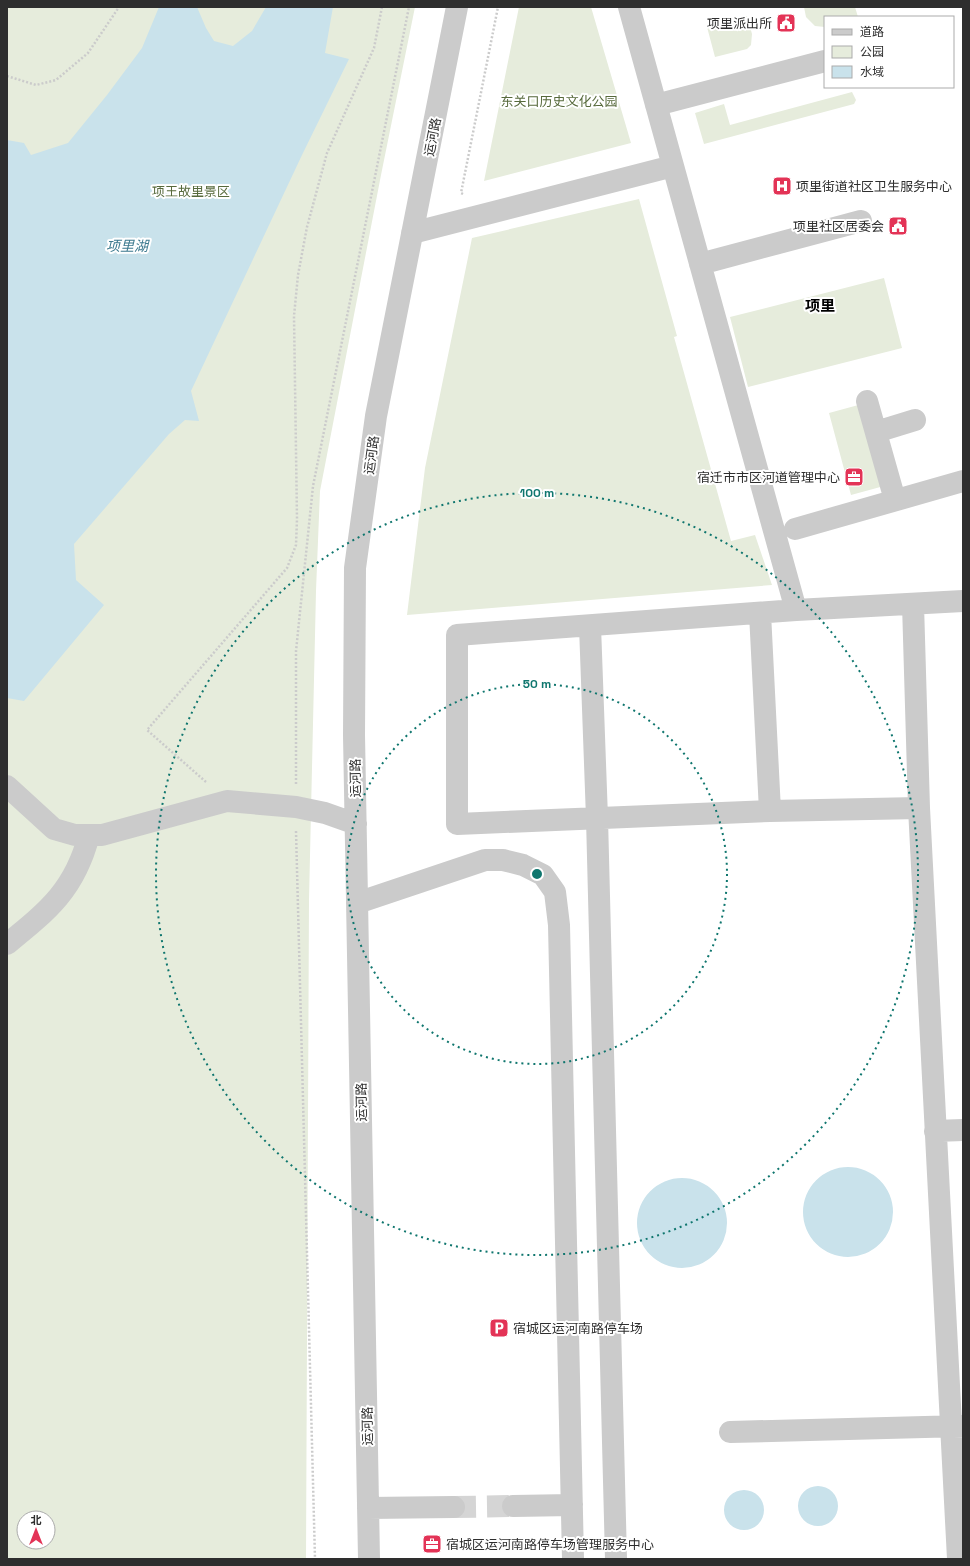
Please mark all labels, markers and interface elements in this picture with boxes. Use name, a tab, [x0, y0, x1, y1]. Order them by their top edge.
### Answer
public building icon: 项里派出所	[775, 12, 797, 34]
place label: 项里派出所	[707, 15, 772, 32]
legend	[824, 16, 954, 88]
text: 道路	[860, 24, 884, 40]
text: 公园	[860, 44, 884, 60]
text: 水域	[860, 64, 884, 80]
park label: 东关口历史文化公园	[500, 93, 618, 110]
street label: 运河路	[420, 116, 445, 158]
hospital icon: 项里街道社区卫生服务中心	[771, 175, 793, 197]
place label: 项里街道社区卫生服务中心	[796, 178, 952, 195]
park label: 项王故里景区	[152, 183, 230, 200]
public building icon: 项里社区居委会	[887, 215, 909, 237]
place label: 项里社区居委会	[793, 218, 884, 235]
water label: 项里湖	[106, 237, 150, 255]
district label: 项里	[805, 296, 835, 315]
street label: 运河路	[360, 435, 383, 476]
office icon: 宿迁市市区河道管理中心	[843, 466, 865, 488]
place label: 宿迁市市区河道管理中心	[697, 469, 840, 486]
text: 100 m	[520, 485, 554, 501]
text: 50 m	[523, 676, 551, 692]
street label: 运河路	[347, 758, 364, 798]
centre of rings	[530, 867, 544, 881]
street label: 运河路	[353, 1082, 370, 1122]
parking icon: 宿城区运河南路停车场	[488, 1317, 510, 1339]
place label: 宿城区运河南路停车场	[513, 1320, 643, 1337]
street label: 运河路	[359, 1406, 376, 1446]
north arrow	[16, 1510, 56, 1550]
text: 北	[31, 1513, 42, 1527]
office icon: 宿城区运河南路停车场管理服务中心	[421, 1533, 443, 1555]
place label: 宿城区运河南路停车场管理服务中心	[446, 1536, 654, 1553]

